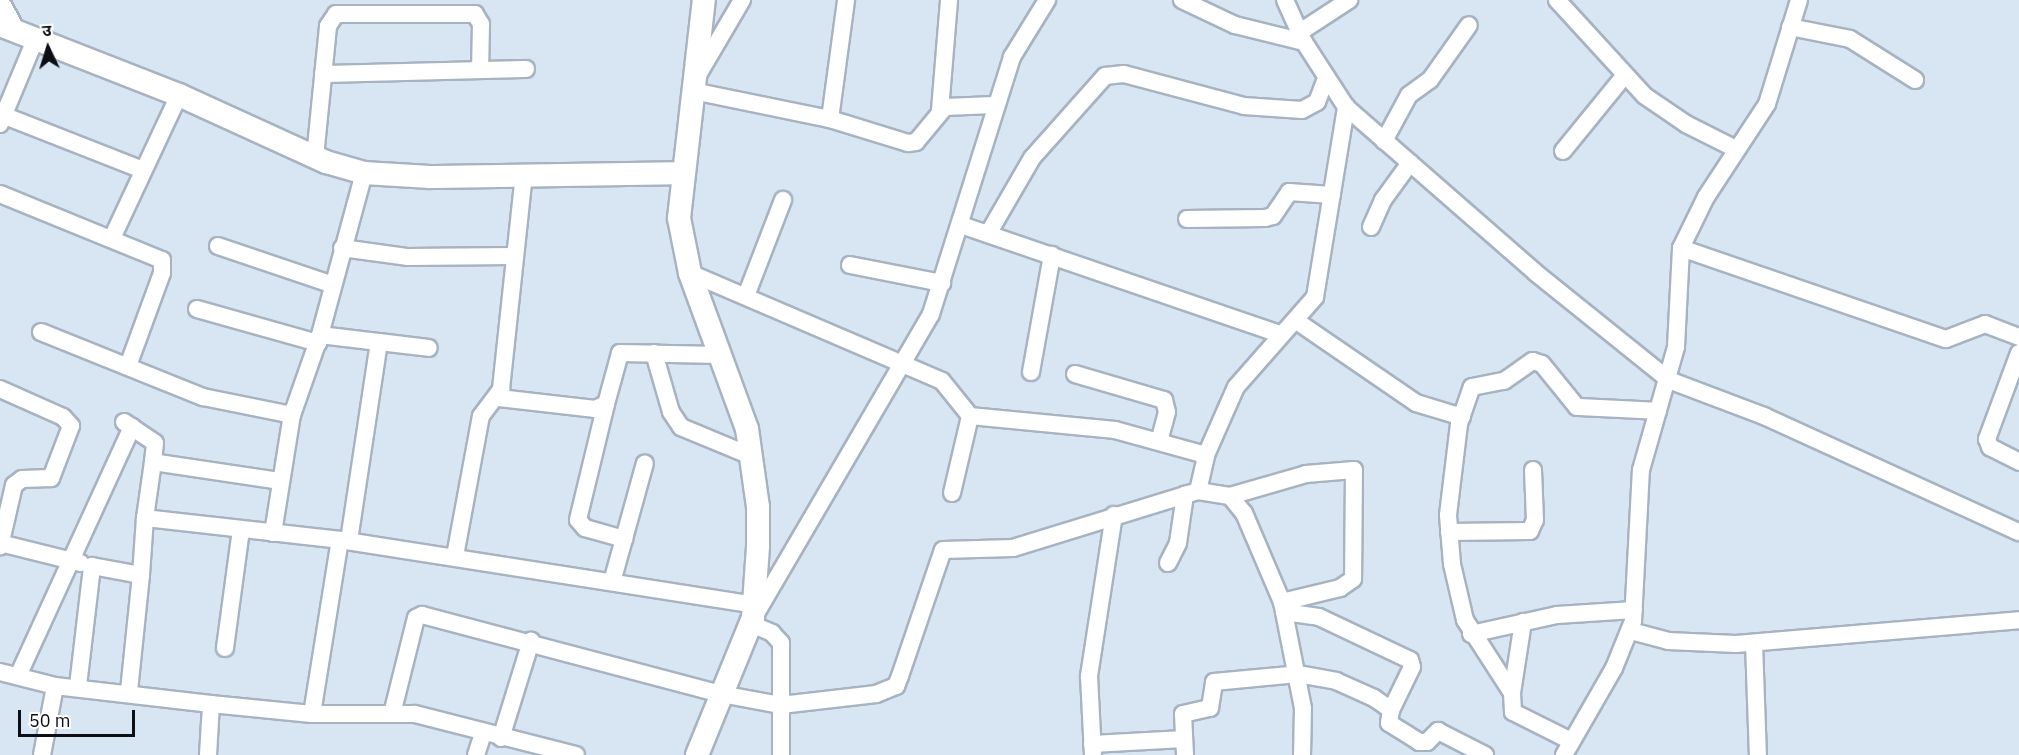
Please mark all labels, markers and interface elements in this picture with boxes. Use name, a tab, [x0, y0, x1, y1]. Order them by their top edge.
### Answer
north arrow	[18, 18, 78, 78]
text: उ	[41, 20, 52, 40]
scale bar	[21, 698, 138, 736]
text: 50 m	[29, 709, 71, 732]

